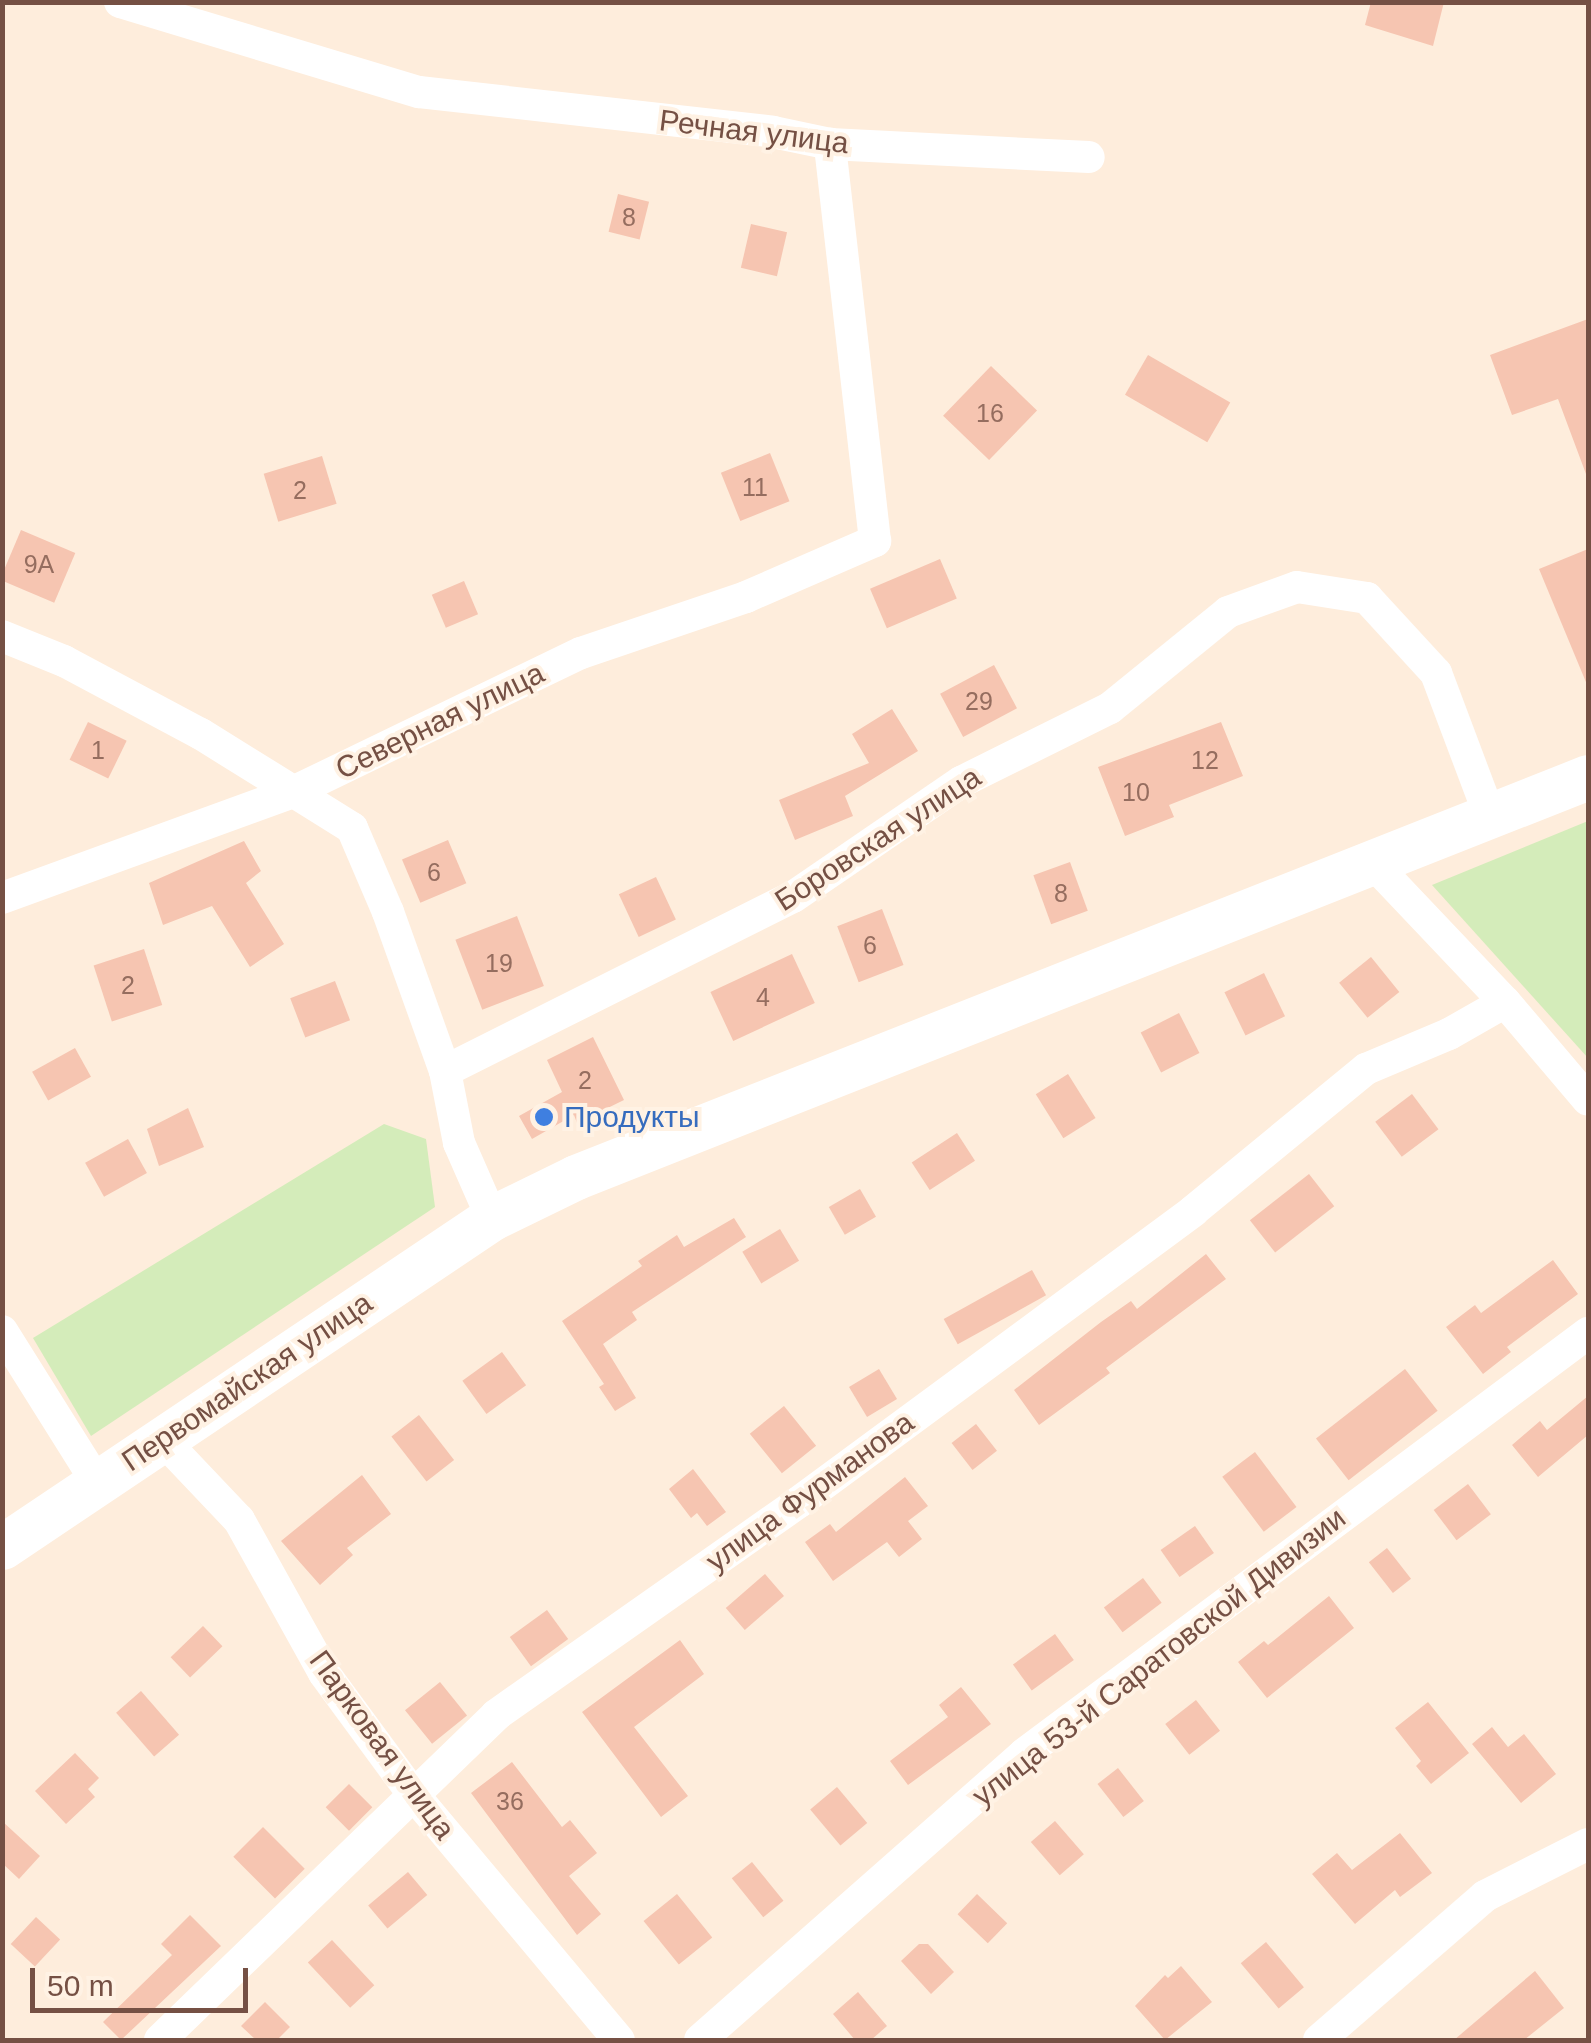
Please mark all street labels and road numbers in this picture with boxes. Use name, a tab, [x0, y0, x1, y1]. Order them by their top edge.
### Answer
street label: Речная улица	[657, 103, 851, 161]
street label: Северная улица	[330, 655, 550, 787]
street label: Боровская улица	[768, 759, 988, 919]
street label: Первомайская улица	[115, 1285, 379, 1479]
street label: улица Фурманова	[699, 1405, 921, 1579]
street label: улица 53-й Саратовской Дивизии	[965, 1500, 1353, 1814]
street label: Парковая улица	[301, 1644, 463, 1846]

